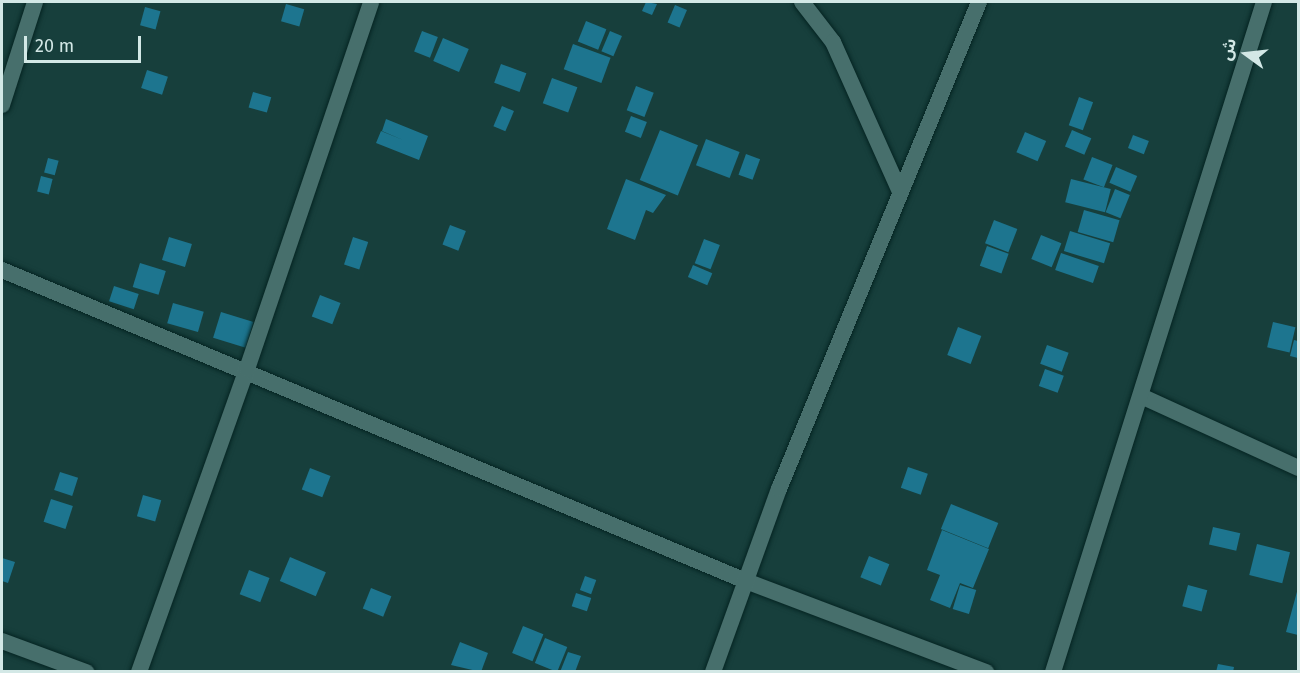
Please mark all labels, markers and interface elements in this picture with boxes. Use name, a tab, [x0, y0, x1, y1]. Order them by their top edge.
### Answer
scale bar	[27, 24, 144, 62]
north arrow	[1216, 24, 1276, 84]
text: 20 m	[35, 35, 74, 57]
text: ش	[1216, 36, 1240, 62]

